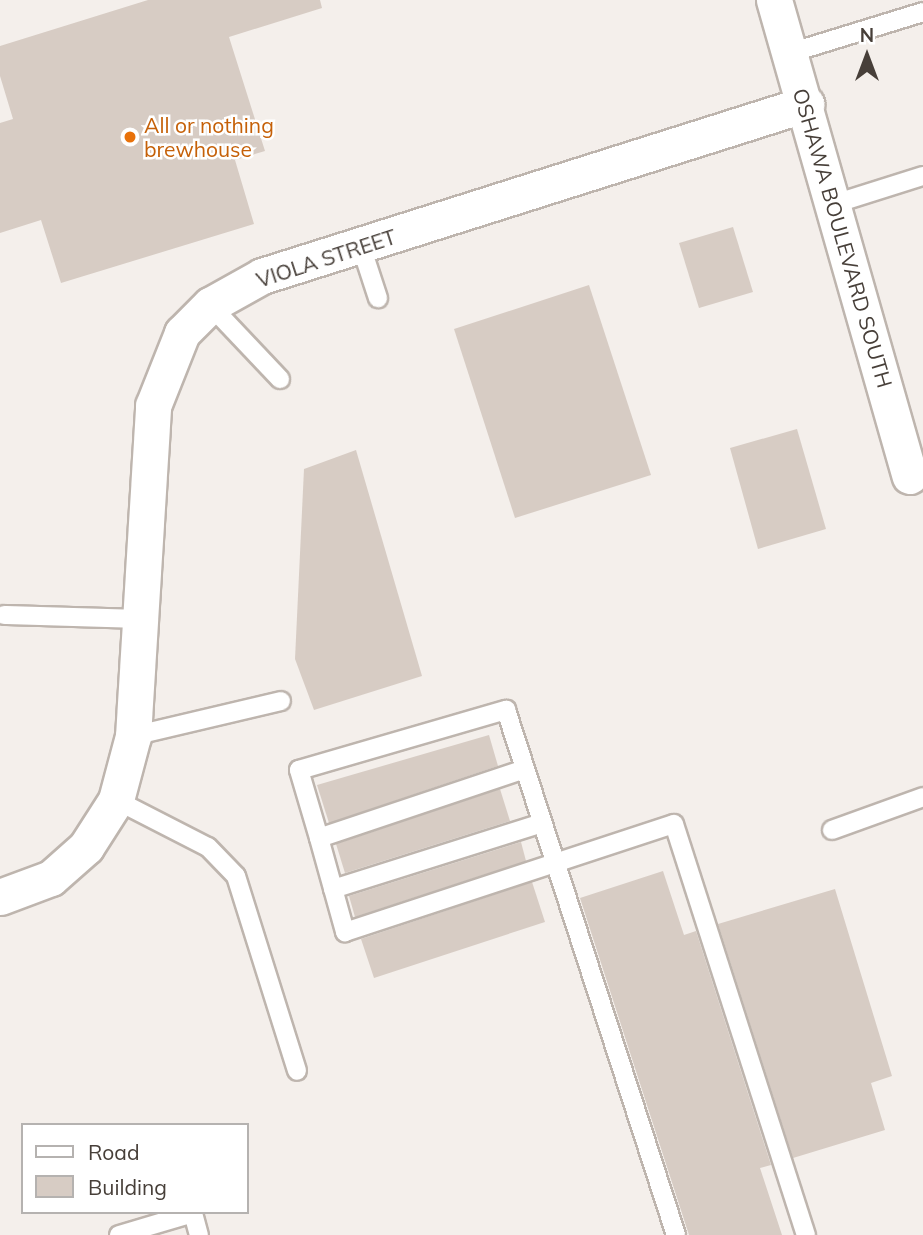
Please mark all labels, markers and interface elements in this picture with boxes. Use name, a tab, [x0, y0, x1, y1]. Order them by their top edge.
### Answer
north arrow	[832, 21, 902, 91]
text: N	[860, 23, 874, 47]
street label: OSHAWA BOULEVARD SOUTH	[788, 85, 898, 391]
place label: All or nothing brewhouse	[144, 112, 274, 162]
marker: All or nothing brewhouse	[122, 129, 138, 145]
street label: VIOLA STREET	[253, 224, 399, 292]
legend	[21, 1123, 248, 1214]
text: Road	[88, 1139, 139, 1165]
text: Building	[88, 1174, 167, 1200]

